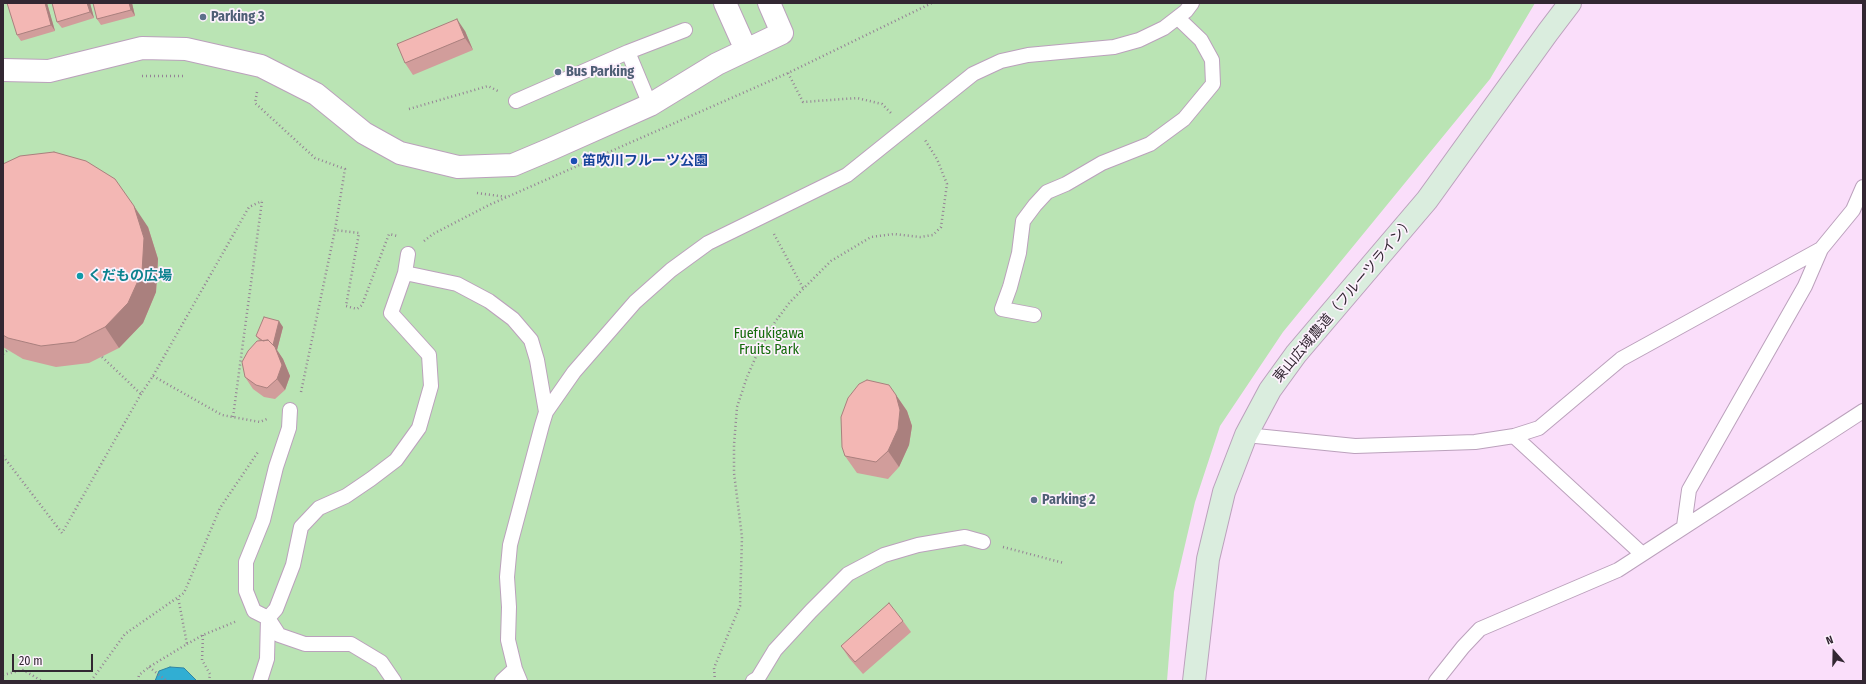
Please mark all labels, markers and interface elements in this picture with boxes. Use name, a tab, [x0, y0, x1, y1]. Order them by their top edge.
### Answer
place label: Parking 3	[211, 9, 265, 25]
marker: Parking 3	[198, 12, 208, 22]
place label: Bus Parking	[566, 64, 634, 80]
marker: Bus Parking	[553, 67, 563, 77]
place label: 笛吹川フルーツ公園	[582, 153, 708, 169]
marker: 笛吹川フルーツ公園	[569, 156, 579, 166]
street label: 東山広域農道（フルーツライン）	[1270, 214, 1418, 386]
place label: くだもの広場	[88, 268, 172, 284]
marker: くだもの広場	[75, 271, 85, 281]
park label: Fuefukigawa Fruits Park	[734, 326, 804, 358]
place label: Parking 2	[1042, 492, 1095, 508]
marker: Parking 2	[1029, 495, 1039, 505]
north arrow	[1814, 632, 1854, 672]
text: N	[1824, 633, 1835, 647]
scale bar	[14, 646, 95, 672]
text: 20 m	[19, 654, 43, 668]

